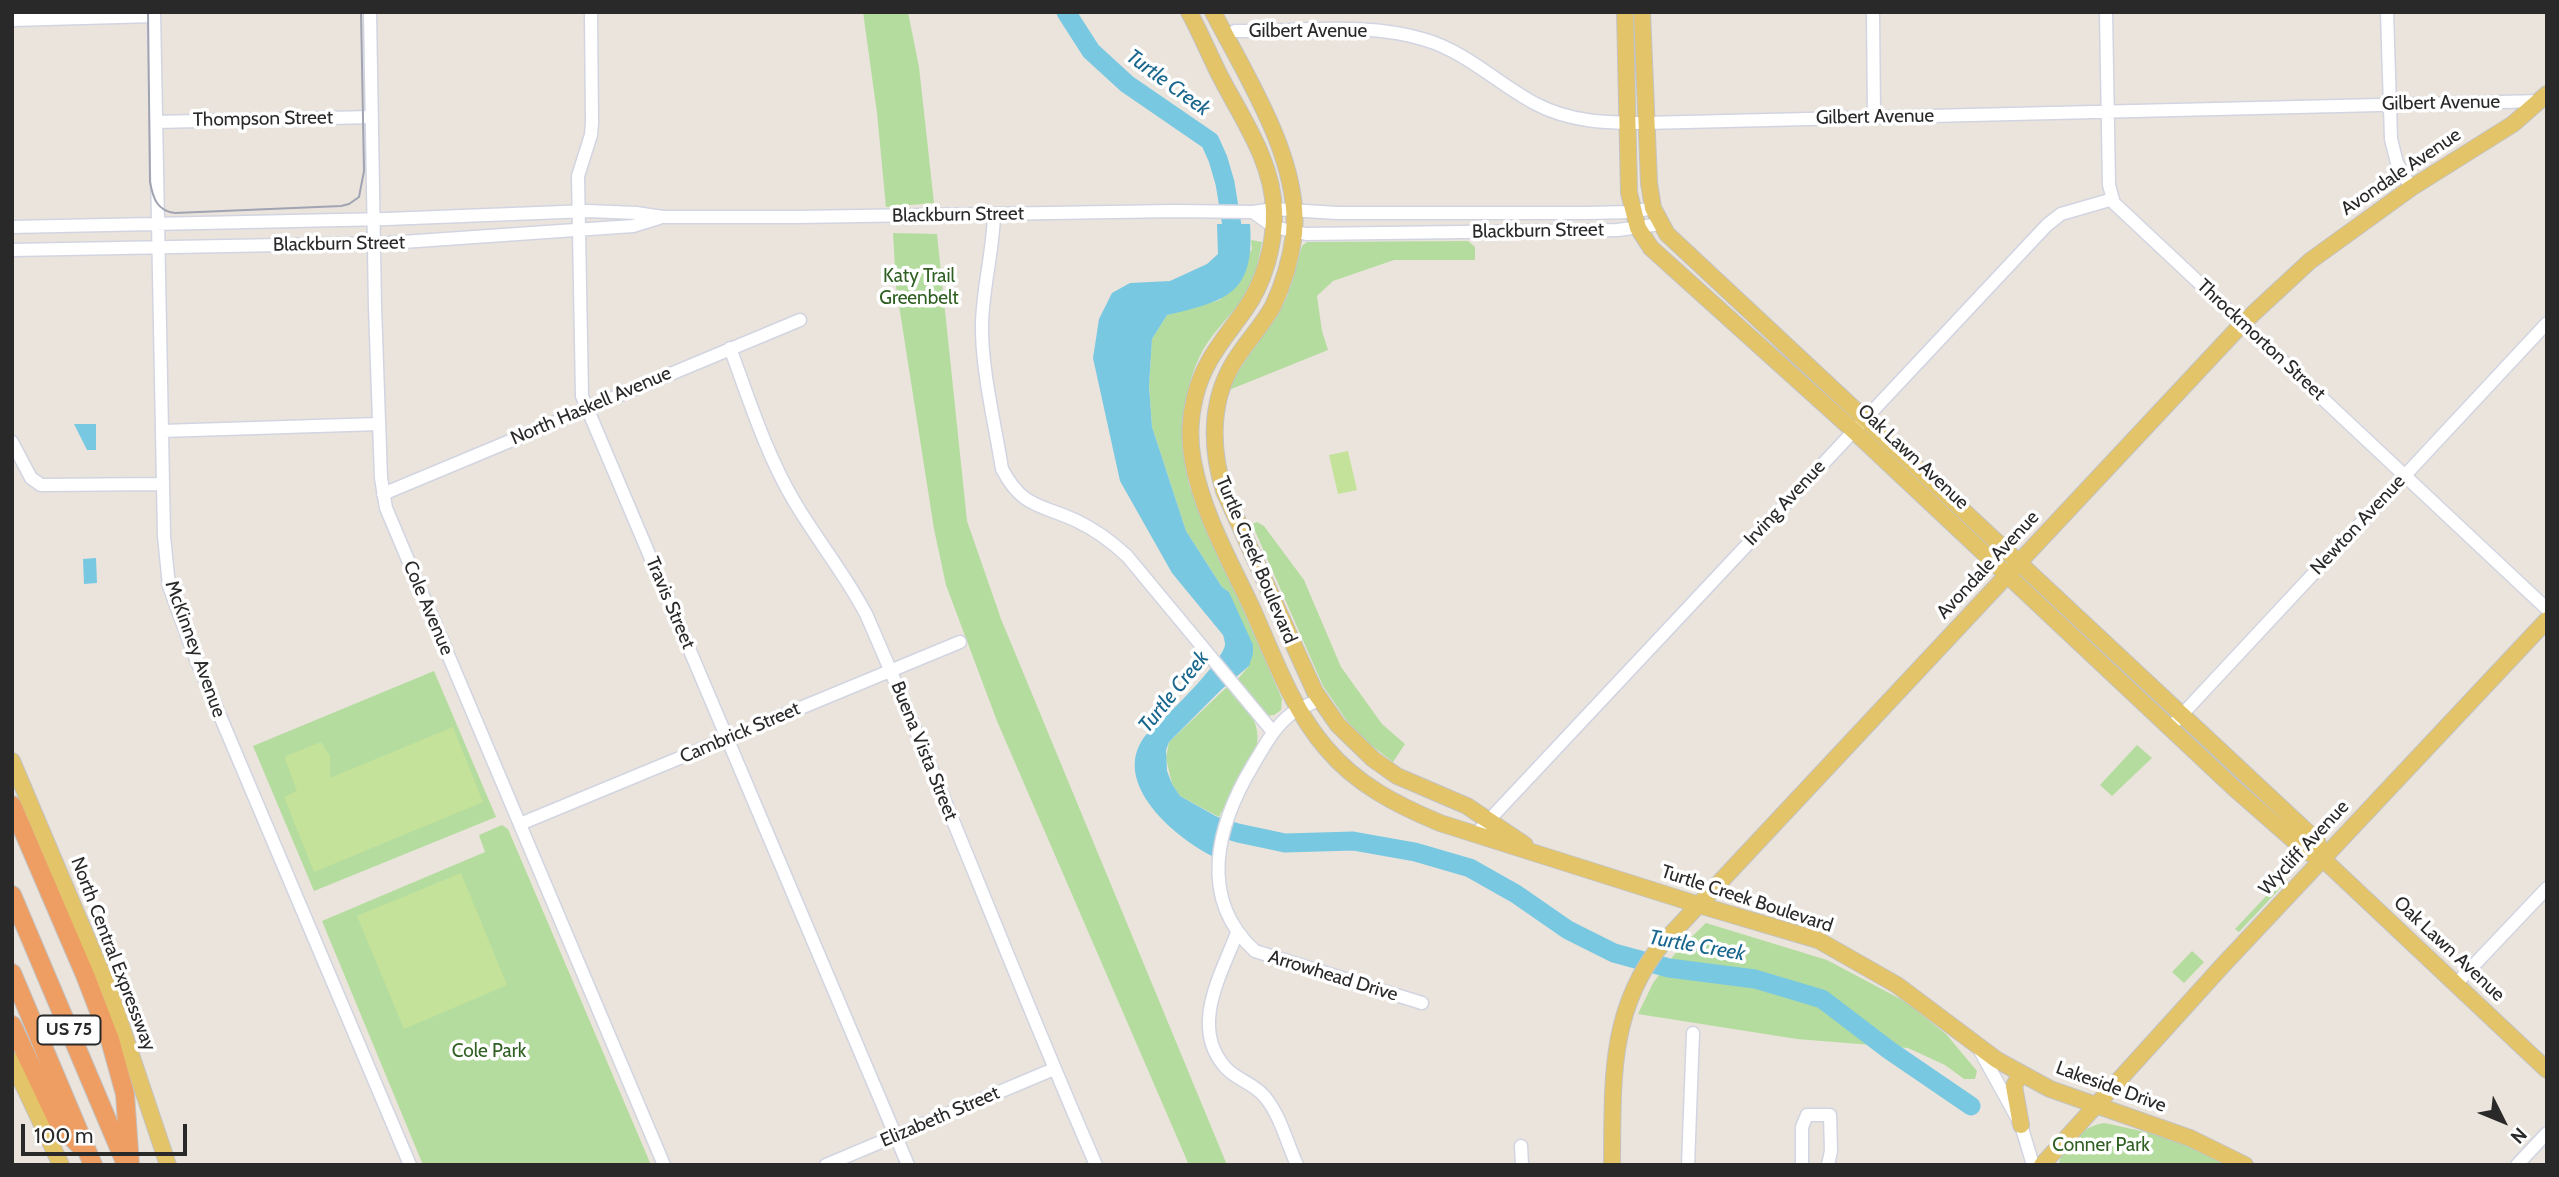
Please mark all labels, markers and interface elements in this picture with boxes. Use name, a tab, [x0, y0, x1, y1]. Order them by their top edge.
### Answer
street label: Gilbert Avenue	[1249, 20, 1367, 42]
water label: Turtle Creek	[1121, 44, 1215, 122]
street label: Gilbert Avenue	[2382, 91, 2500, 115]
street label: Gilbert Avenue	[1816, 105, 1934, 129]
street label: Thompson Street	[193, 106, 333, 132]
street label: Avondale Avenue	[2337, 124, 2465, 220]
street label: Blackburn Street	[892, 202, 1024, 228]
street label: Blackburn Street	[1472, 218, 1604, 244]
street label: Blackburn Street	[273, 231, 405, 257]
park label: Katy Trail Greenbelt	[879, 265, 959, 309]
street label: Throckmorton Street	[2192, 275, 2330, 405]
street label: North Haskell Avenue	[507, 362, 675, 450]
street label: Oak Lawn Avenue	[1853, 400, 1973, 514]
street label: Irving Avenue	[1740, 455, 1830, 551]
street label: Newton Avenue	[2306, 470, 2410, 580]
street label: Turtle Creek Boulevard	[1210, 473, 1302, 647]
street label: Avondale Avenue	[1932, 506, 2044, 624]
street label: Travis Street	[640, 554, 700, 652]
street label: Cole Avenue	[398, 557, 458, 659]
street label: McKinney Avenue	[160, 577, 230, 721]
water label: Turtle Creek	[1134, 646, 1214, 738]
street label: Buena Vista Street	[886, 678, 962, 824]
street label: Cambrick Street	[676, 697, 804, 769]
street label: Wycliff Avenue	[2254, 796, 2354, 900]
street label: North Central Expressway	[66, 854, 160, 1054]
street label: Turtle Creek Boulevard	[1658, 860, 1836, 938]
street label: Oak Lawn Avenue	[2389, 892, 2509, 1006]
water label: Turtle Creek	[1647, 925, 1747, 967]
street label: Arrowhead Drive	[1266, 945, 1400, 1007]
road number: US 75	[38, 1015, 100, 1044]
park label: Cole Park	[452, 1040, 526, 1062]
street label: Lakeside Drive	[2053, 1057, 2169, 1117]
street label: Elizabeth Street	[877, 1082, 1003, 1152]
north arrow	[2468, 1086, 2538, 1156]
scale bar	[24, 1110, 191, 1154]
text: 100 m	[34, 1123, 93, 1148]
text: N	[2506, 1123, 2532, 1148]
park label: Conner Park	[2052, 1134, 2150, 1156]

